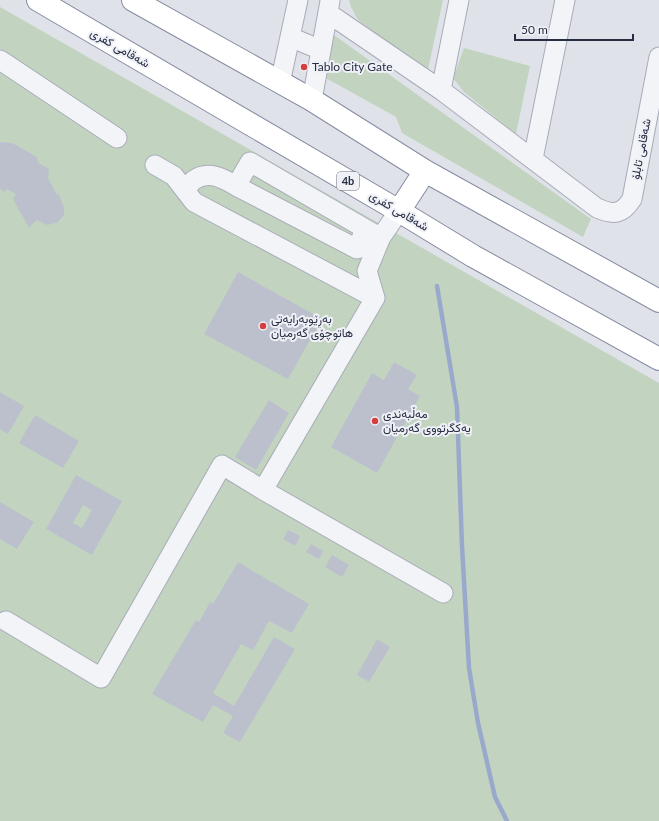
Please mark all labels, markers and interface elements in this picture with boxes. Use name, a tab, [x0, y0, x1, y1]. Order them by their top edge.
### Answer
scale bar	[515, 16, 633, 42]
text: 50 m	[521, 22, 548, 37]
street label: شەقامی کفری	[87, 25, 153, 71]
place label: Tablo City Gate	[312, 59, 393, 74]
marker: Tablo City Gate	[299, 62, 309, 72]
street label: شەقامی تابلۆ	[627, 117, 655, 181]
road number: 4b	[337, 172, 359, 190]
street label: شەقامی کفری	[367, 187, 431, 235]
place label: بەڕێوبەرایەتی هاتوچۆی گەرمیان	[271, 311, 353, 341]
marker: بەڕێوبەرایەتی هاتوچۆی گەرمیان	[258, 321, 268, 331]
place label: مەڵبەندی یەکگرتووی گەرمیان	[383, 406, 471, 436]
marker: مەڵبەندی یەکگرتووی گەرمیان	[370, 416, 380, 426]

